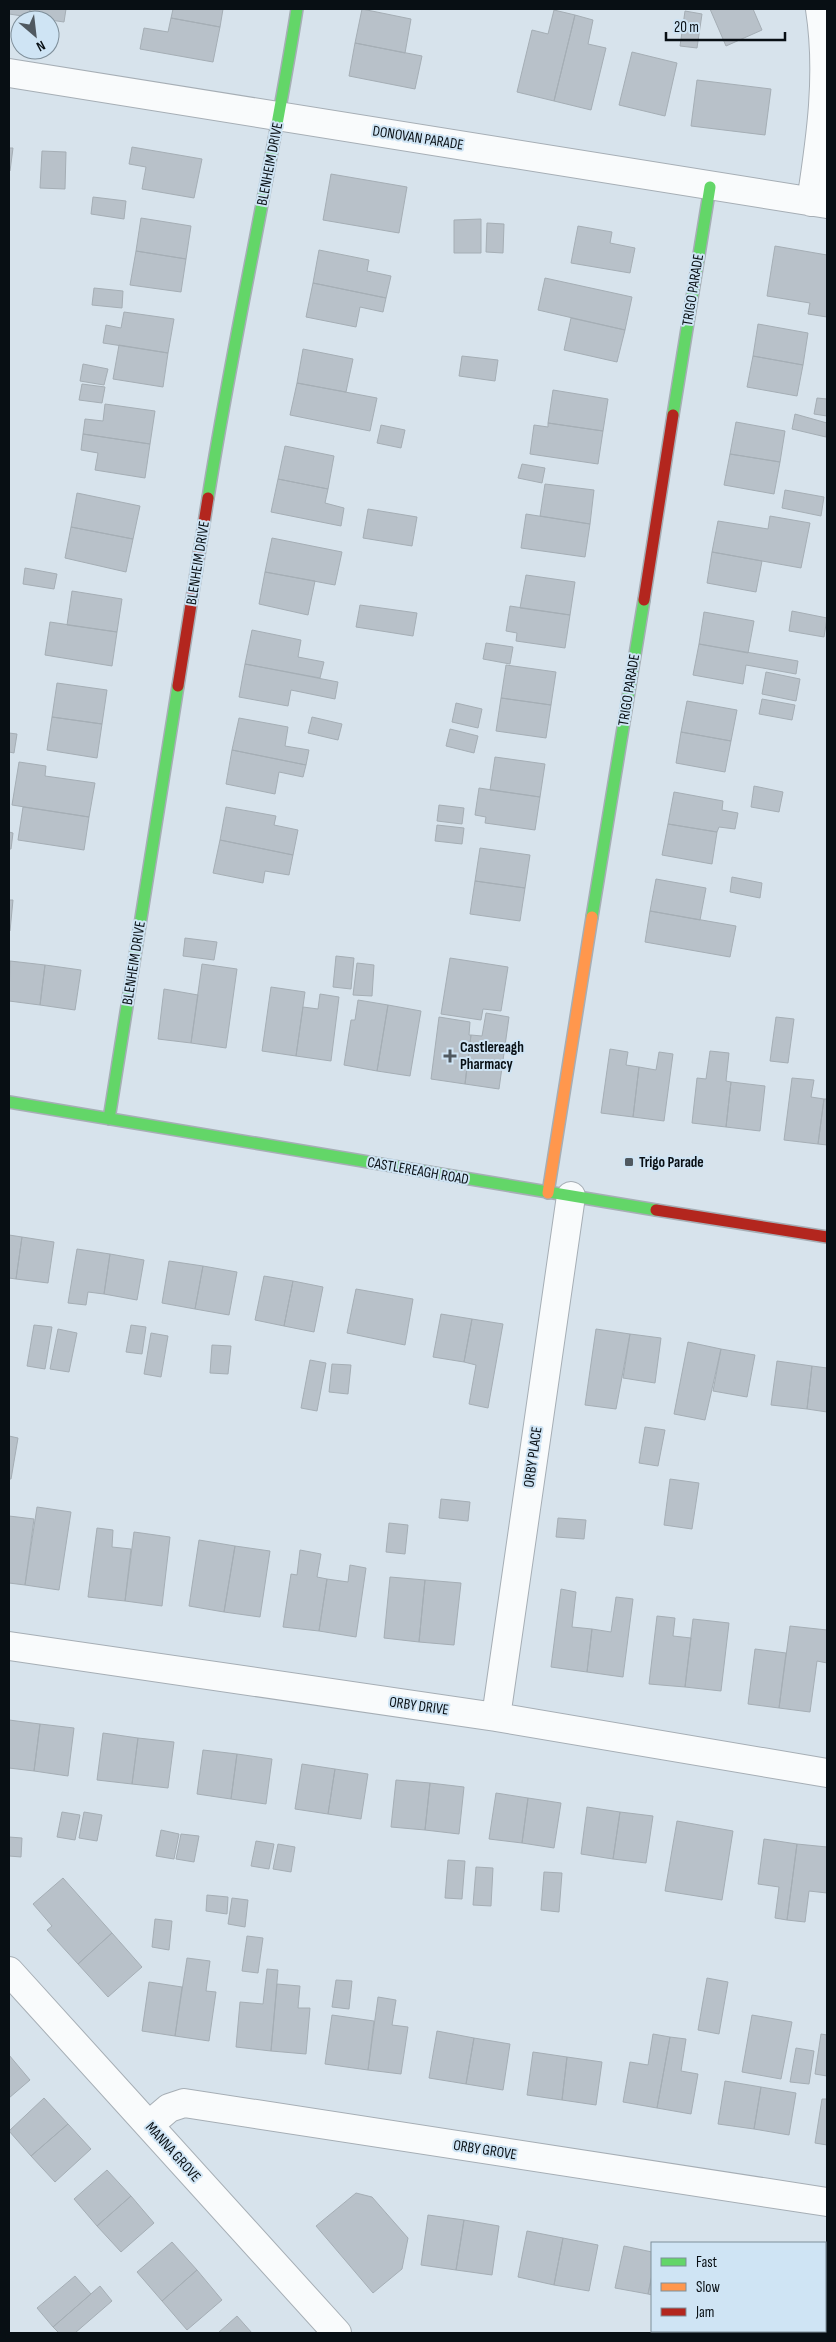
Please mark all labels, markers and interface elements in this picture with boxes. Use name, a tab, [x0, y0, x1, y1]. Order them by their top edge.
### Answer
north arrow	[10, 10, 60, 60]
scale bar	[666, 10, 785, 42]
text: 20 m	[674, 18, 699, 37]
text: N	[34, 37, 48, 55]
street label: BLENHEIM DRIVE	[253, 121, 287, 207]
street label: DONOVAN PARADE	[371, 121, 465, 155]
street label: TRIGO PARADE	[678, 253, 708, 327]
street label: BLENHEIM DRIVE	[182, 520, 214, 606]
street label: TRIGO PARADE	[614, 653, 644, 727]
street label: BLENHEIM DRIVE	[118, 920, 150, 1006]
place label: Castlereagh Pharmacy	[460, 1038, 524, 1074]
marker: Castlereagh Pharmacy	[444, 1050, 456, 1062]
street label: CASTLEREAGH ROAD	[366, 1153, 470, 1189]
place label: Trigo Parade	[639, 1153, 704, 1172]
marker: Trigo Parade	[623, 1156, 635, 1168]
street label: ORBY PLACE	[519, 1425, 547, 1489]
street label: ORBY DRIVE	[388, 1692, 450, 1720]
street label: MANNA GROVE	[141, 2118, 205, 2186]
street label: ORBY GROVE	[452, 2136, 518, 2164]
legend	[651, 2242, 826, 2332]
text: Fast	[696, 2253, 718, 2272]
text: Slow	[696, 2278, 720, 2297]
text: Jam	[695, 2303, 714, 2322]

